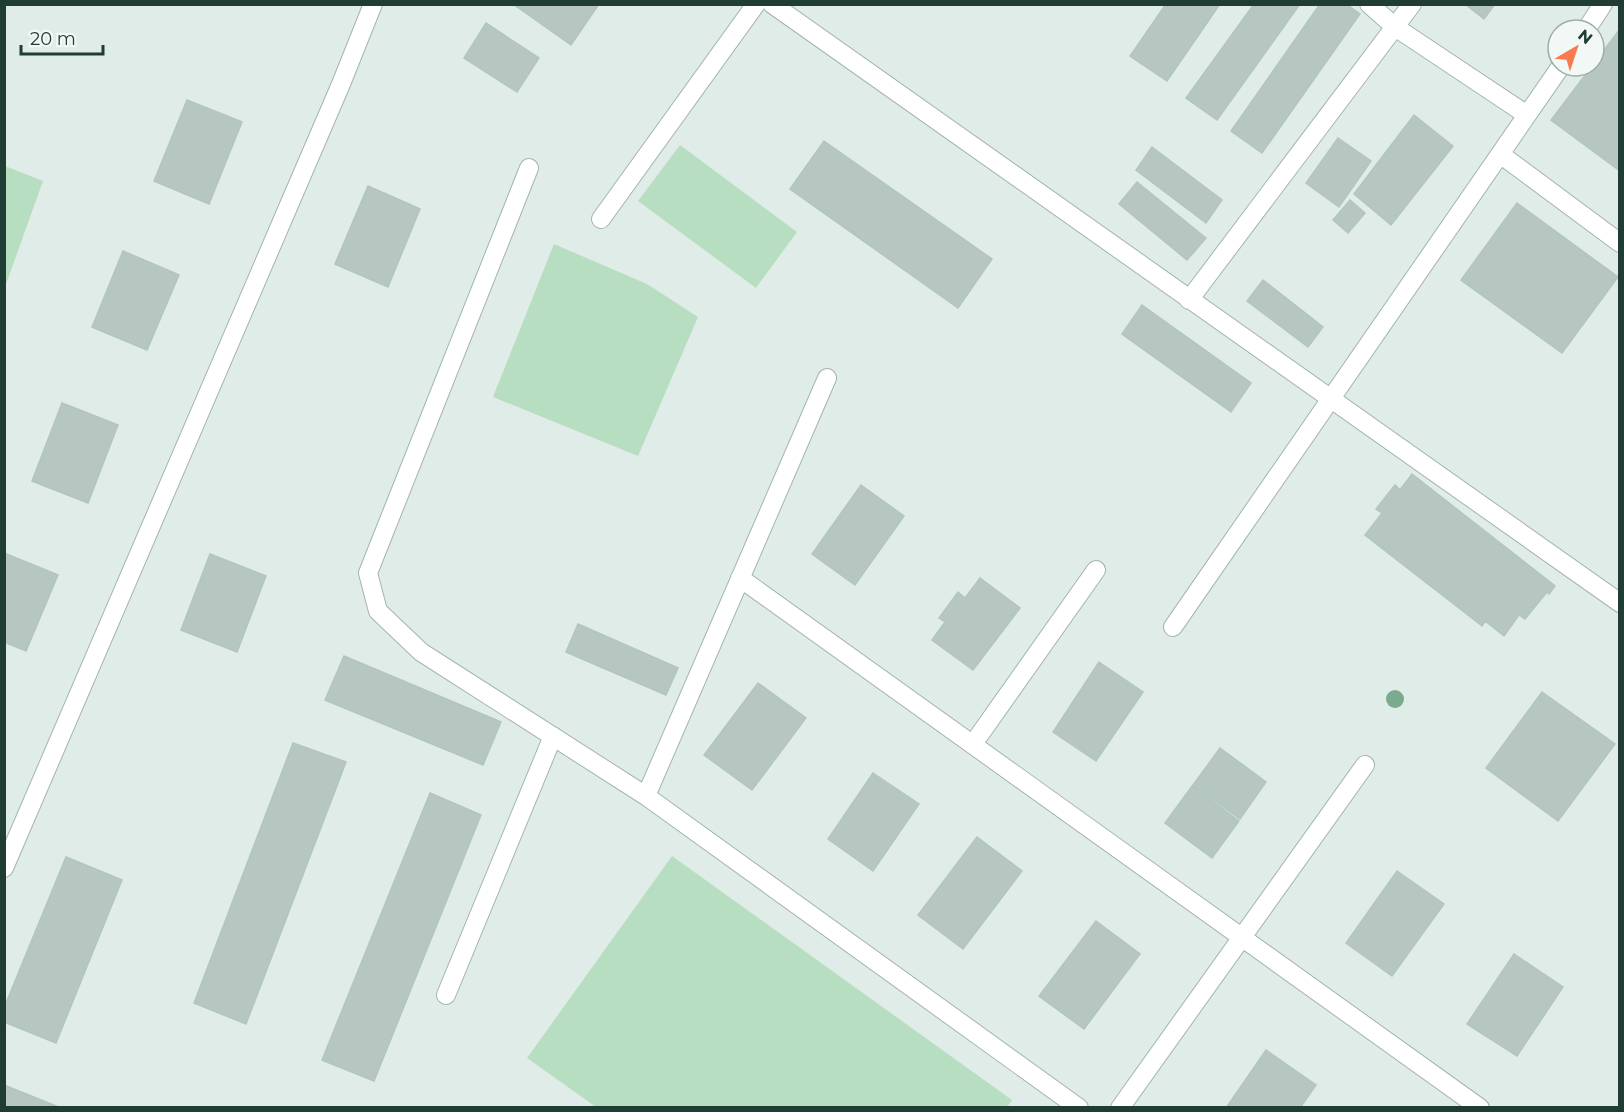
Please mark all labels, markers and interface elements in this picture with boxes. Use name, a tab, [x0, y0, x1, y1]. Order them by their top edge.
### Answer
scale bar	[21, 18, 104, 56]
north arrow	[1546, 18, 1606, 78]
text: N	[1574, 25, 1596, 48]
text: 20 m	[30, 28, 76, 50]

